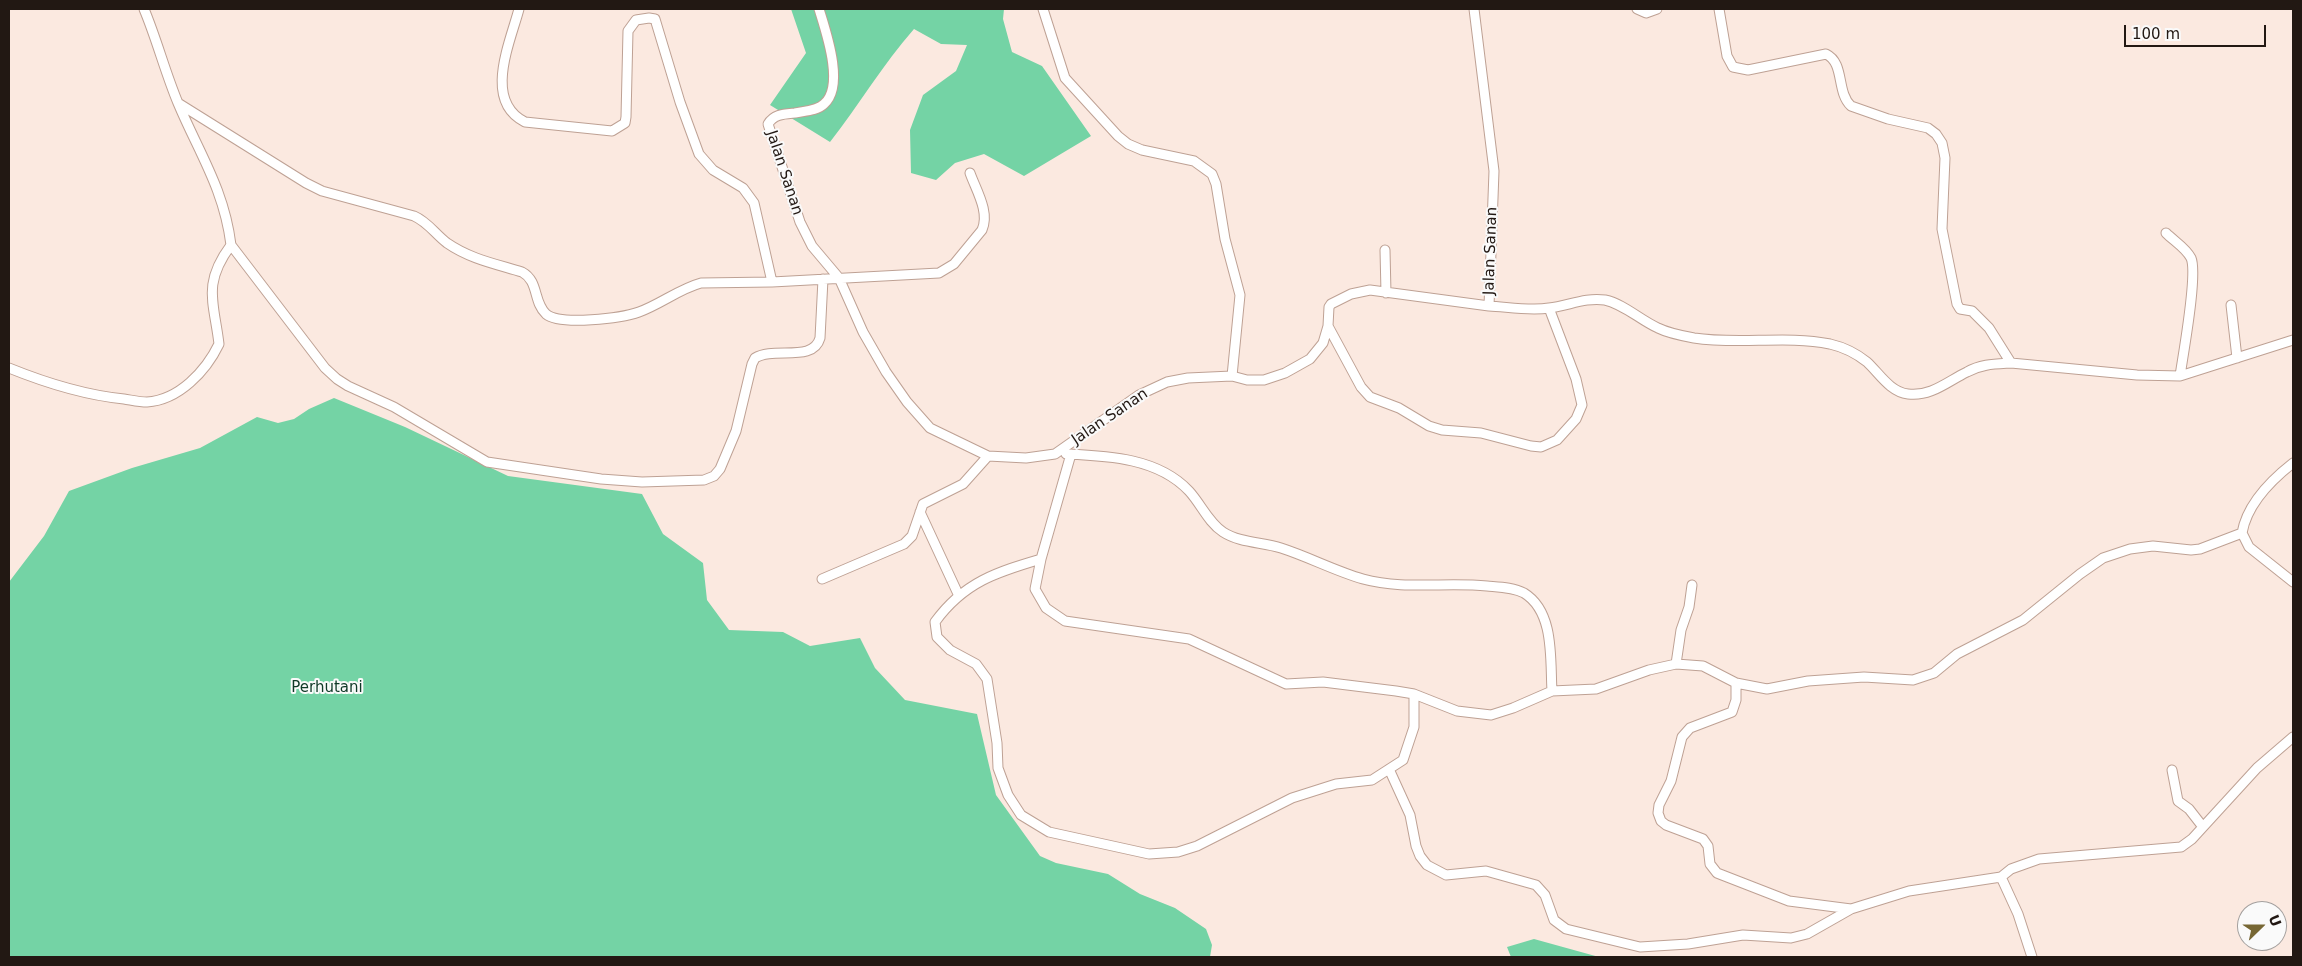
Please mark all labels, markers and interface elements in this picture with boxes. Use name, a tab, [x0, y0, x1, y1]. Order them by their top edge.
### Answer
scale bar	[2127, 15, 2270, 47]
text: 100 m	[2132, 25, 2180, 43]
street label: Jalan Sanan	[762, 128, 806, 218]
street label: Jalan Sanan	[1480, 207, 1502, 295]
street label: Jalan Sanan	[1068, 385, 1152, 449]
park label: Perhutani	[291, 679, 363, 697]
north arrow	[2237, 901, 2287, 951]
text: U	[2265, 912, 2285, 929]

